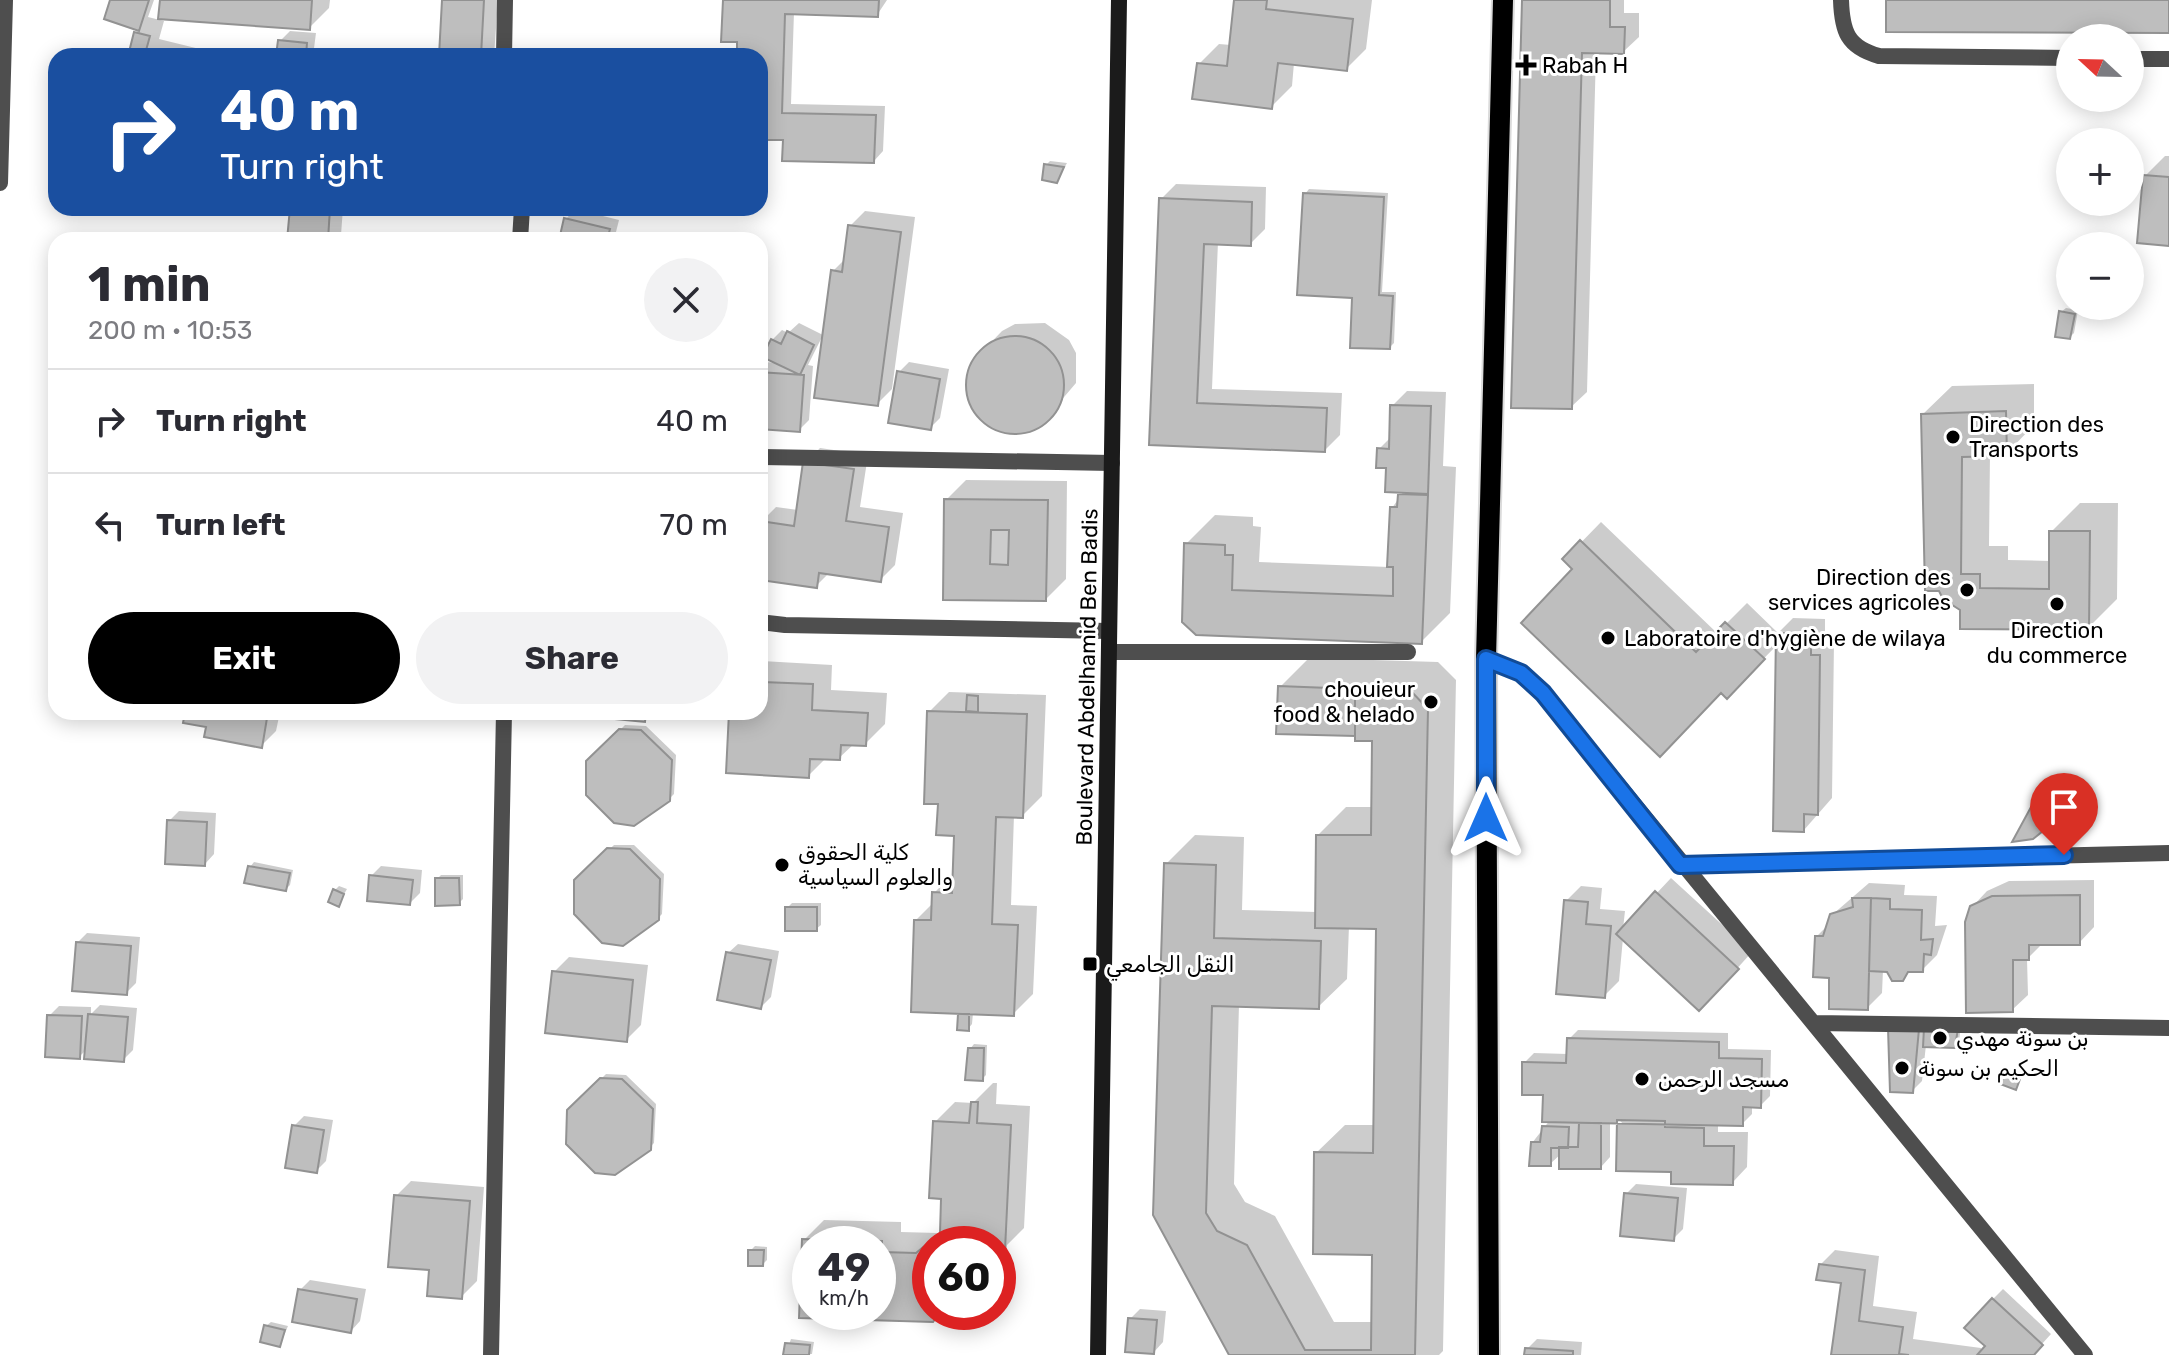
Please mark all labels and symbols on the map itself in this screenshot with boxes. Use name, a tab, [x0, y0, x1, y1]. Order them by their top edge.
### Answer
north arrow	[2056, 24, 2144, 112]
place label: Rabah H	[1542, 52, 1628, 79]
marker: Rabah H	[1517, 56, 1535, 74]
place label: Direction des Transports	[1969, 411, 2104, 463]
marker: Direction des Transports	[1944, 428, 1962, 446]
street label: Boulevard Abdelhamid Ben Badis	[1071, 508, 1103, 846]
place label: Direction des services agricoles	[1768, 564, 1951, 616]
marker: Direction des services agricoles	[1958, 581, 1976, 599]
marker: Direction du commerce	[2048, 595, 2066, 613]
place label: Direction du commerce	[1987, 617, 2127, 669]
place label: Laboratoire d'hygiène de wilaya	[1624, 625, 1946, 652]
marker: Laboratoire d'hygiène de wilaya	[1599, 629, 1617, 647]
place label: chouieur food & helado	[1273, 676, 1416, 728]
marker: chouieur food & helado	[1422, 693, 1440, 711]
pin	[2030, 773, 2098, 855]
position arrow	[1444, 776, 1528, 860]
place label: كلية الحقوق والعلوم السياسية	[798, 839, 953, 892]
marker: كلية الحقوق والعلوم السياسية	[773, 856, 791, 874]
place label: النقل الجامعي	[1106, 951, 1235, 981]
marker: النقل الجامعي	[1081, 955, 1099, 973]
place label: بن سونة مهدي	[1956, 1025, 2089, 1054]
marker: بن سونة مهدي	[1931, 1029, 1949, 1047]
place label: الحكيم بن سونة	[1918, 1055, 2059, 1083]
marker: الحكيم بن سونة	[1893, 1059, 1911, 1077]
place label: مسجد الرحمن	[1658, 1066, 1789, 1093]
marker: مسجد الرحمن	[1633, 1070, 1651, 1088]
speed limit sign: 60	[912, 1226, 1016, 1330]

